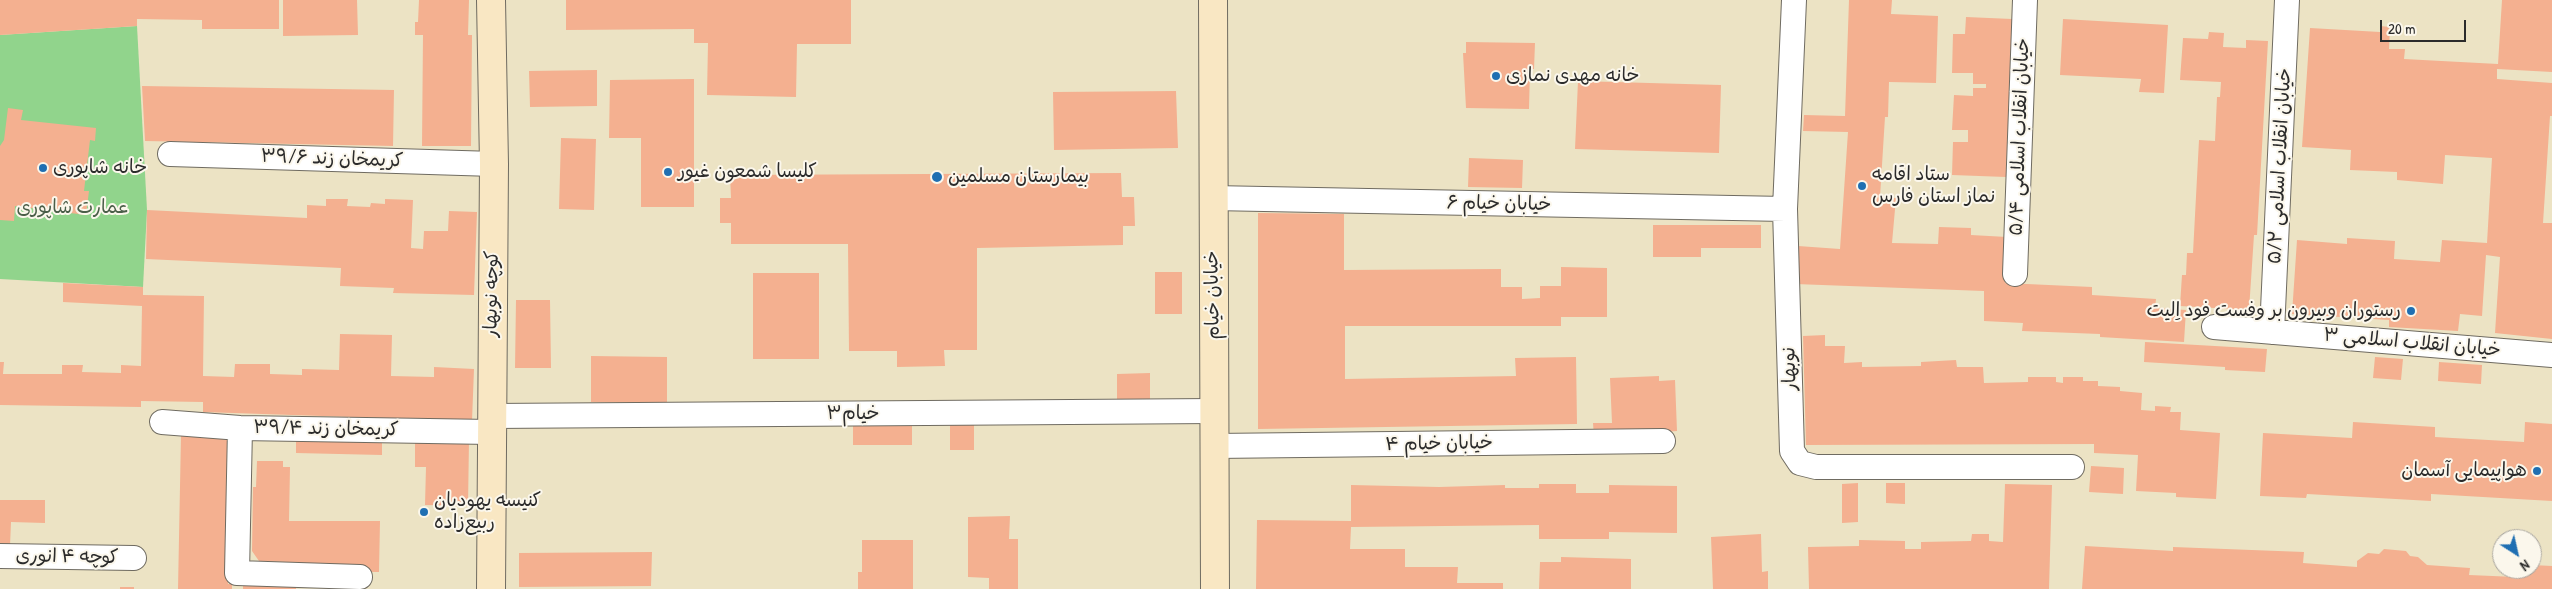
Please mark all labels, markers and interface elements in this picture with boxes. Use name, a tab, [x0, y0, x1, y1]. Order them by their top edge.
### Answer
scale bar	[2382, 10, 2468, 42]
text: 20 m	[2388, 18, 2415, 39]
street label: خیابان انقلاب اسلامی ۵/۴	[2005, 38, 2035, 236]
place label: خانه مهدی نمازی	[1506, 65, 1640, 87]
street label: خیابان انقلاب اسلامی ۵/۲	[2263, 67, 2297, 265]
marker: خانه مهدی نمازی	[1490, 70, 1502, 82]
street label: کریمخان زند ۳۹/۶	[260, 145, 404, 173]
place label: خانه شاپوری	[53, 157, 147, 179]
place label: کلیسا شمعون غیور	[678, 161, 817, 183]
marker: خانه شاپوری	[37, 162, 49, 174]
place label: ستاد اقامه نماز استان فارس	[1872, 164, 1995, 208]
marker: کلیسا شمعون غیور	[662, 166, 674, 178]
place label: بیمارستان مسلمین	[948, 166, 1089, 188]
marker: بیمارستان مسلمین	[930, 170, 944, 184]
marker: ستاد اقامه نماز استان فارس	[1856, 180, 1868, 192]
street label: خیابان خیام ۶	[1446, 192, 1552, 216]
park label: عمارت شاپوری	[17, 197, 129, 219]
street label: کوچه نوبهار	[480, 250, 504, 338]
street label: خیابان خیام	[1201, 250, 1225, 340]
place label: رستوران وبیرون بر وفست فود اِلیت	[2147, 300, 2401, 322]
marker: رستوران وبیرون بر وفست فود اِلیت	[2405, 305, 2417, 317]
street label: خیابان انقلاب اسلامی ۳	[2322, 324, 2502, 362]
street label: نوبهار	[1778, 347, 1802, 391]
street label: خیام۳	[826, 403, 880, 425]
street label: کریمخان زند ۳۹/۴	[253, 416, 399, 442]
street label: خیابان خیام ۴	[1385, 432, 1493, 456]
place label: هواپیمایی آسمان	[2401, 460, 2527, 482]
marker: هواپیمایی آسمان	[2531, 465, 2543, 477]
place label: کنیسه یهودیان ربیع‌زاده	[434, 490, 541, 534]
marker: کنیسه یهودیان ربیع‌زاده	[418, 506, 430, 518]
north arrow	[2492, 529, 2542, 579]
street label: کوچه ۴ انوری	[15, 545, 119, 569]
text: N	[2517, 556, 2534, 576]

